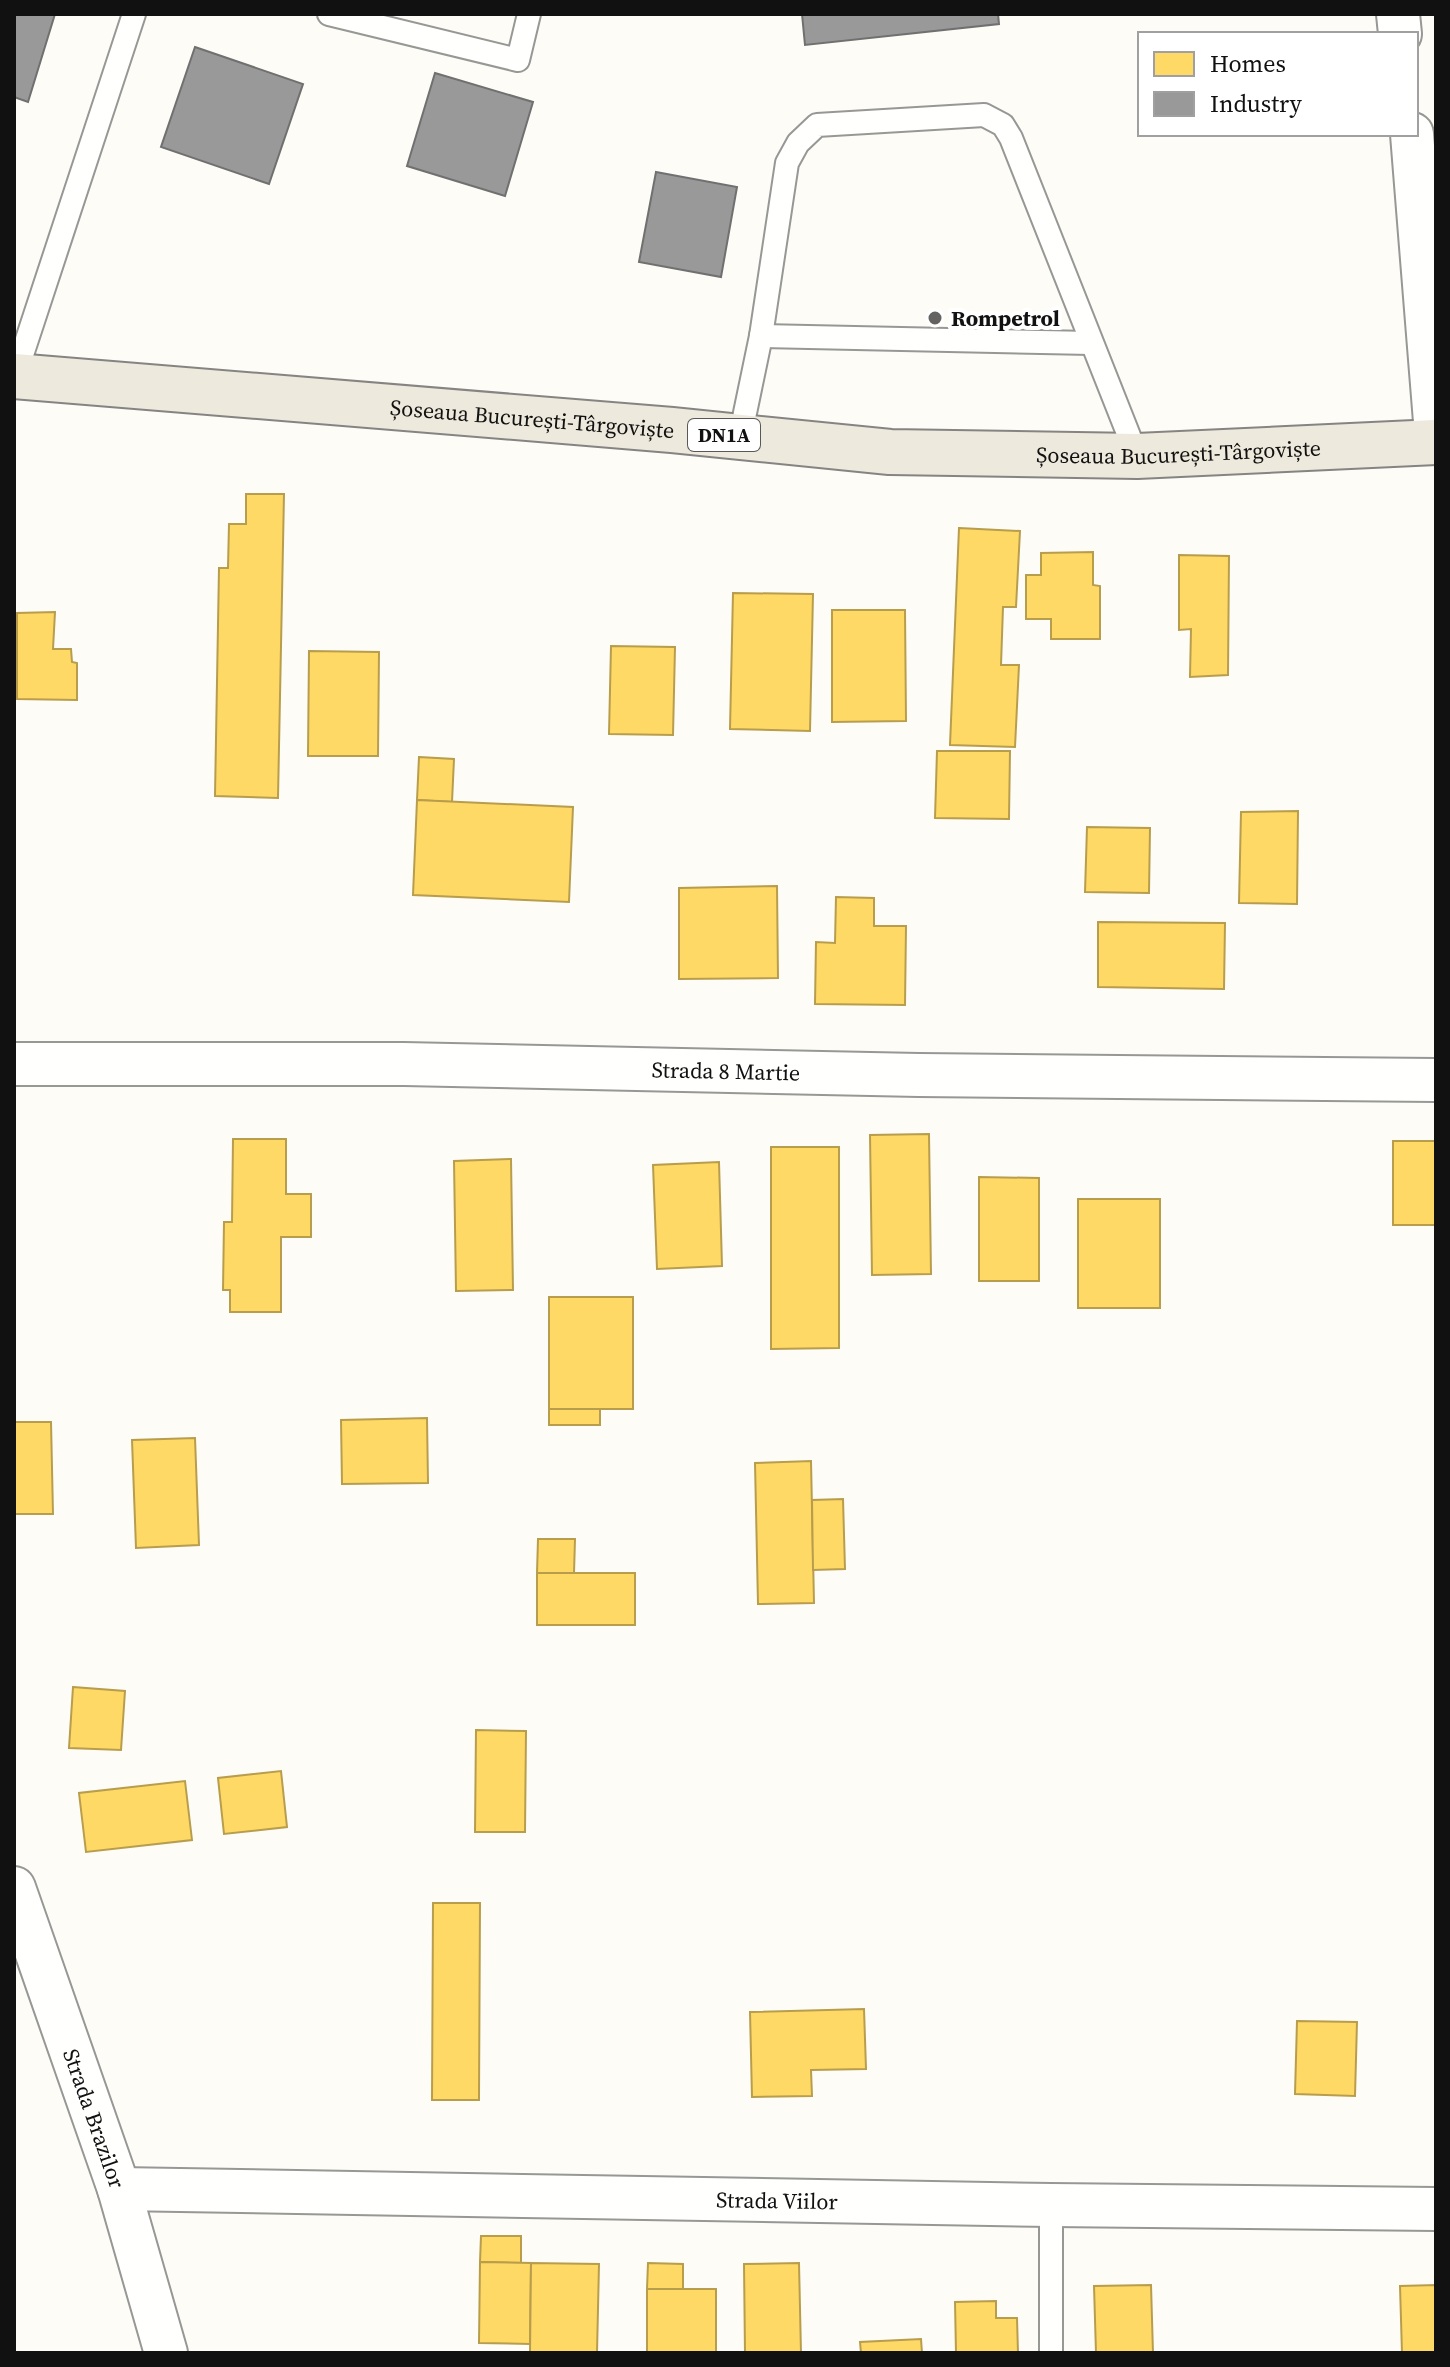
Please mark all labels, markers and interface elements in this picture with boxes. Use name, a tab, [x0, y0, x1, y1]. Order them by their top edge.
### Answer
legend	[1138, 32, 1418, 136]
text: Homes	[1210, 47, 1286, 80]
text: Industry	[1210, 87, 1302, 120]
place label: Rompetrol	[951, 303, 1060, 333]
marker: Rompetrol	[926, 309, 944, 327]
street label: Șoseaua București-Târgoviște	[389, 392, 675, 445]
road number: DN1A	[688, 419, 760, 451]
street label: Șoseaua București-Târgoviște	[1036, 432, 1322, 471]
street label: Strada 8 Martie	[651, 1054, 800, 1087]
street label: Strada Brazilor	[56, 2045, 133, 2193]
street label: Strada Viilor	[716, 2184, 839, 2216]

